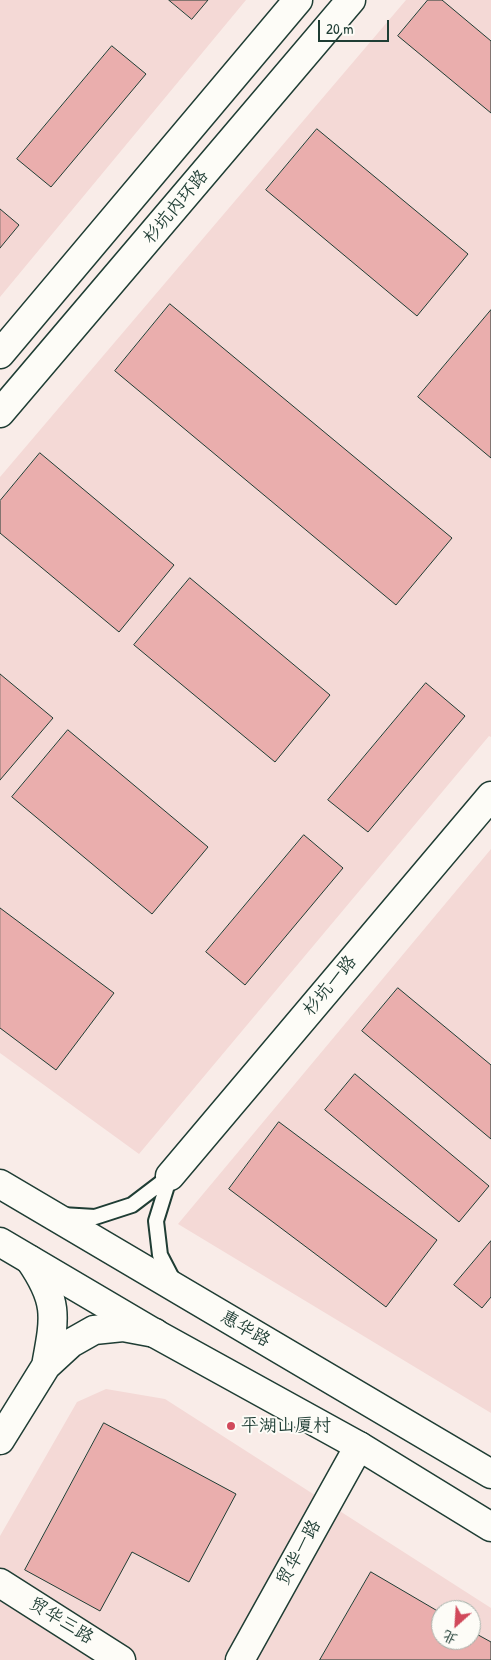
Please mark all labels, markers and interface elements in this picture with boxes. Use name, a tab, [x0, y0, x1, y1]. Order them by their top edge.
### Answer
scale bar	[321, 10, 392, 42]
text: 20 m	[326, 18, 353, 39]
street label: 杉坑内环路	[139, 166, 213, 248]
street label: 杉坑一路	[299, 951, 361, 1021]
street label: 惠华路	[216, 1306, 274, 1352]
place label: 平湖山厦村	[241, 1415, 331, 1437]
marker: 平湖山厦村	[225, 1420, 237, 1432]
street label: 贸华一路	[272, 1516, 326, 1590]
street label: 贸华三路	[25, 1593, 97, 1649]
north arrow	[431, 1600, 481, 1650]
text: 北	[439, 1626, 460, 1650]

